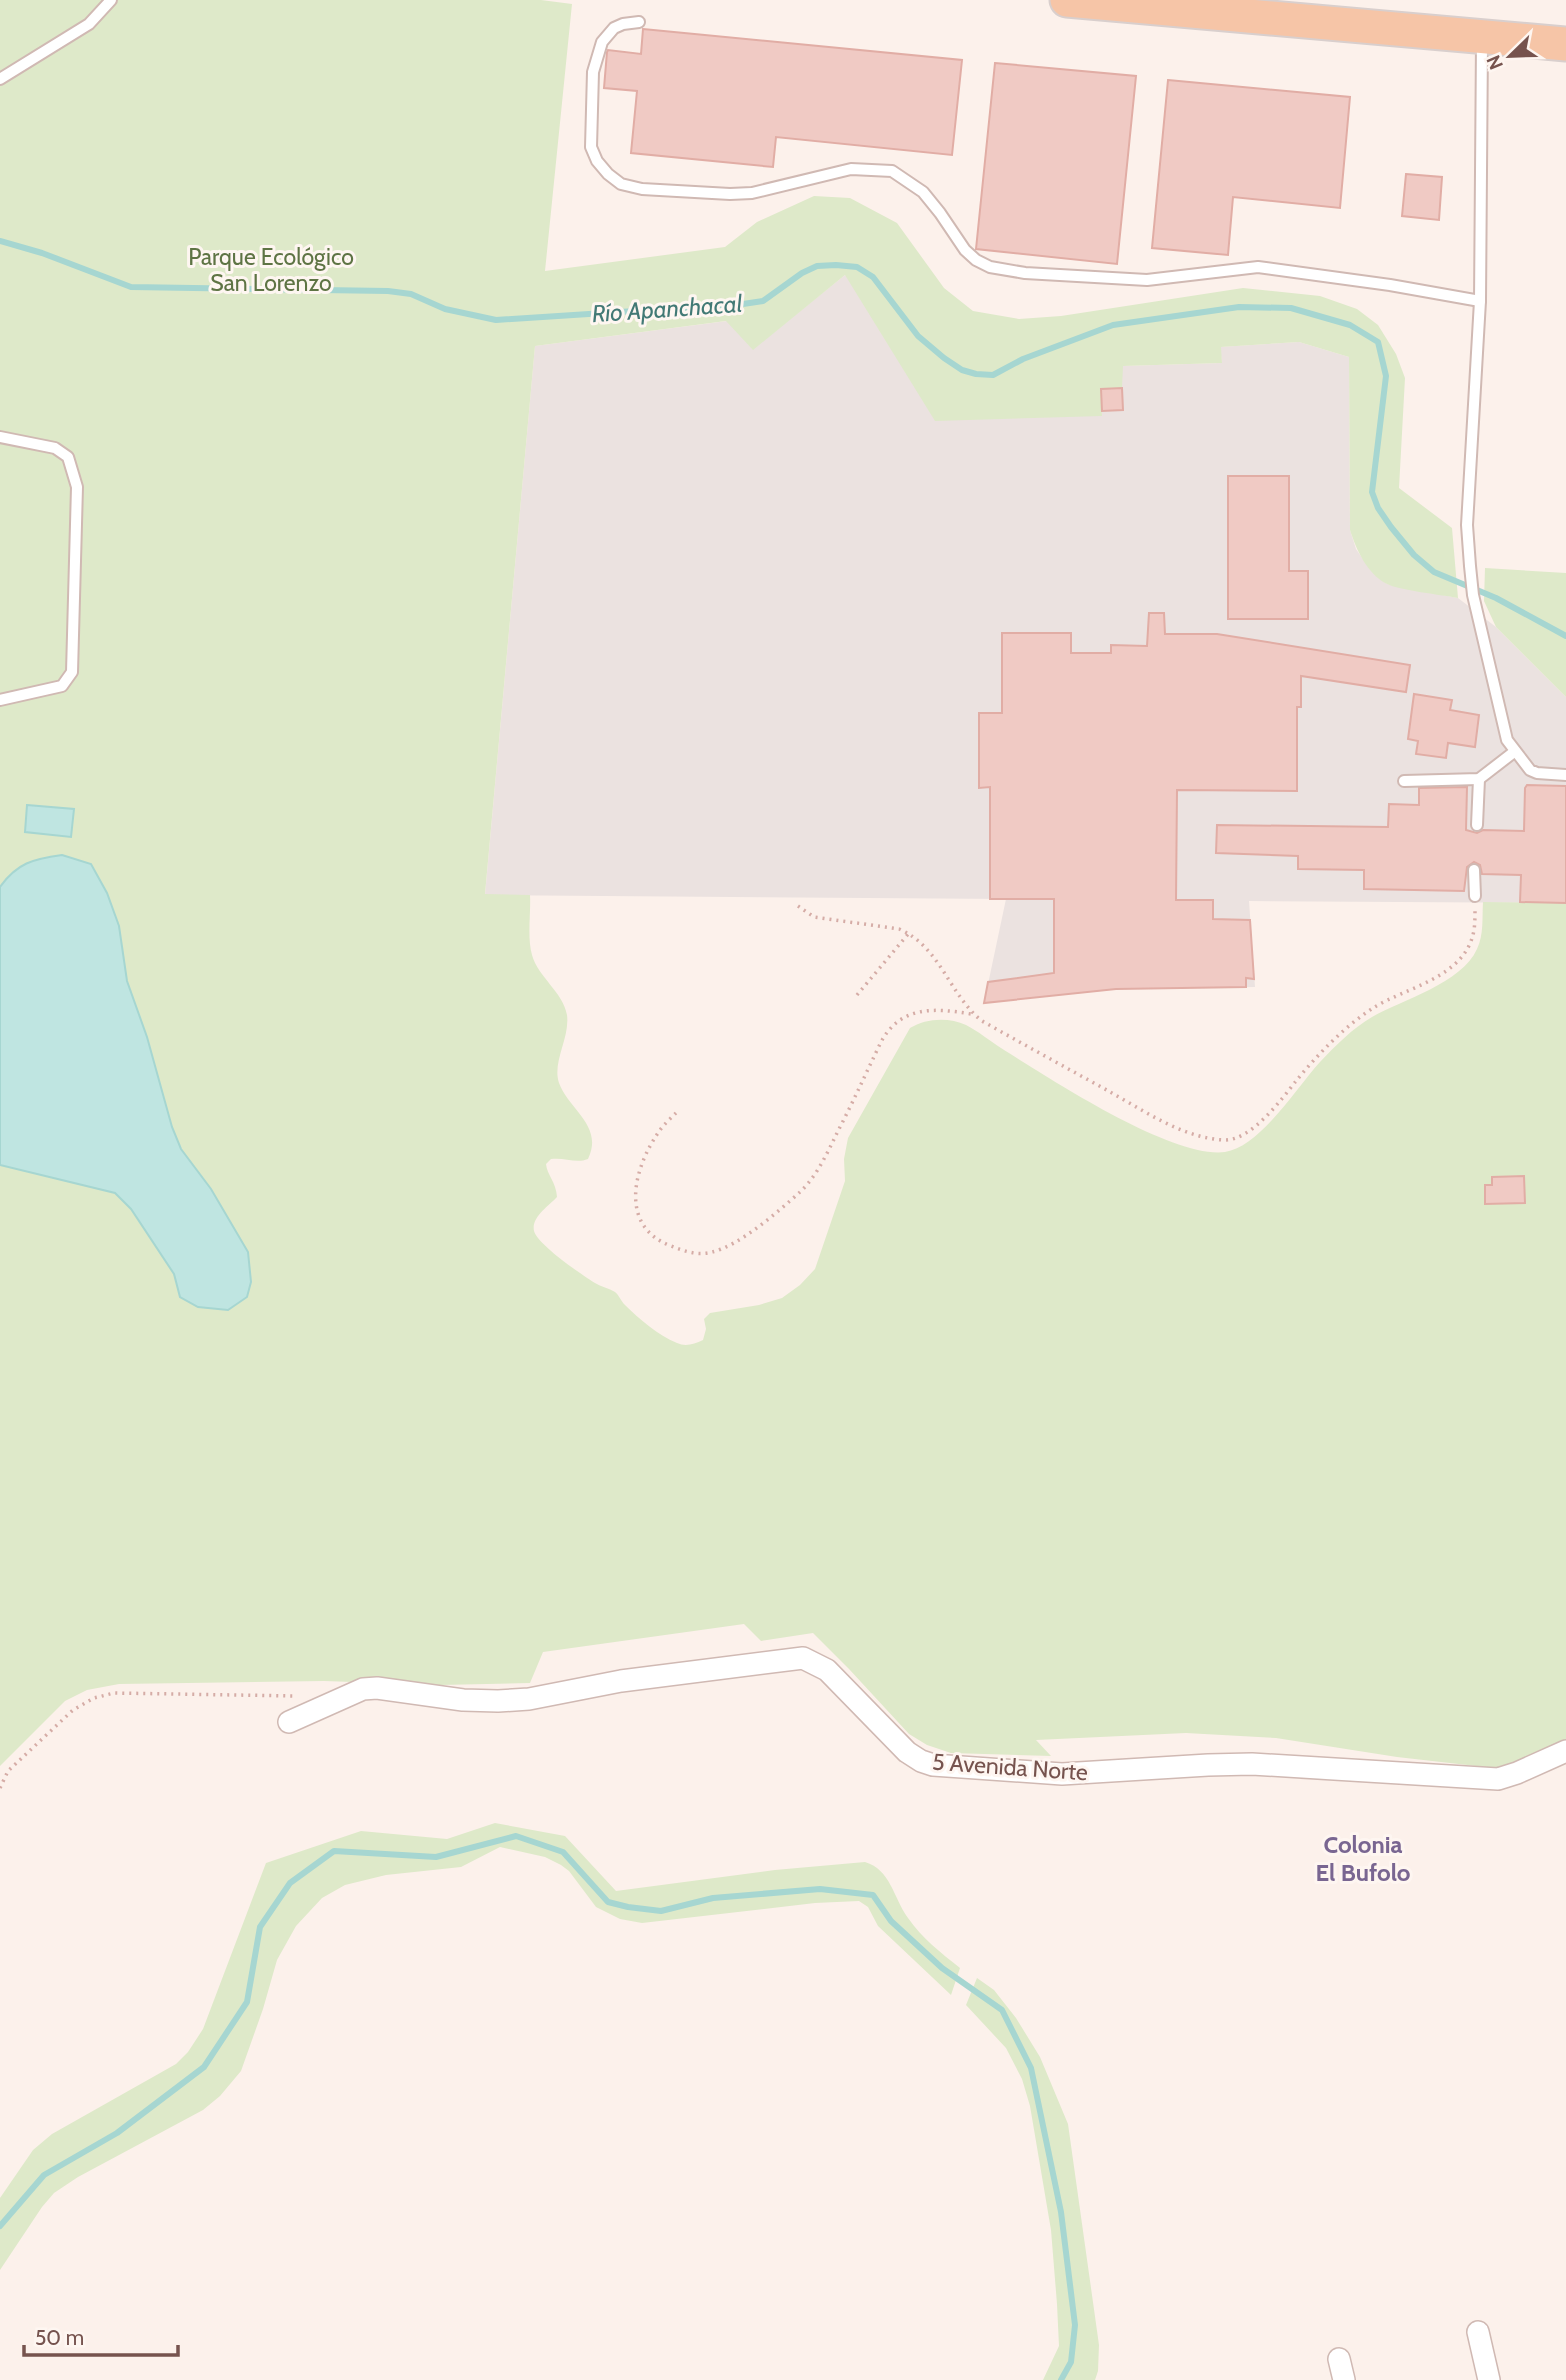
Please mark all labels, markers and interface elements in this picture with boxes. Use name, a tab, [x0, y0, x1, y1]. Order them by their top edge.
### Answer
north arrow	[1475, 21, 1545, 91]
text: N	[1482, 52, 1508, 73]
park label: Parque Ecológico San Lorenzo	[188, 243, 354, 297]
water label: Río Apanchacal	[591, 289, 744, 328]
street label: 5 Avenida Norte	[931, 1748, 1089, 1786]
district label: Colonia El Bufolo	[1315, 1830, 1411, 1887]
scale bar	[24, 2314, 178, 2358]
text: 50 m	[35, 2325, 84, 2350]

